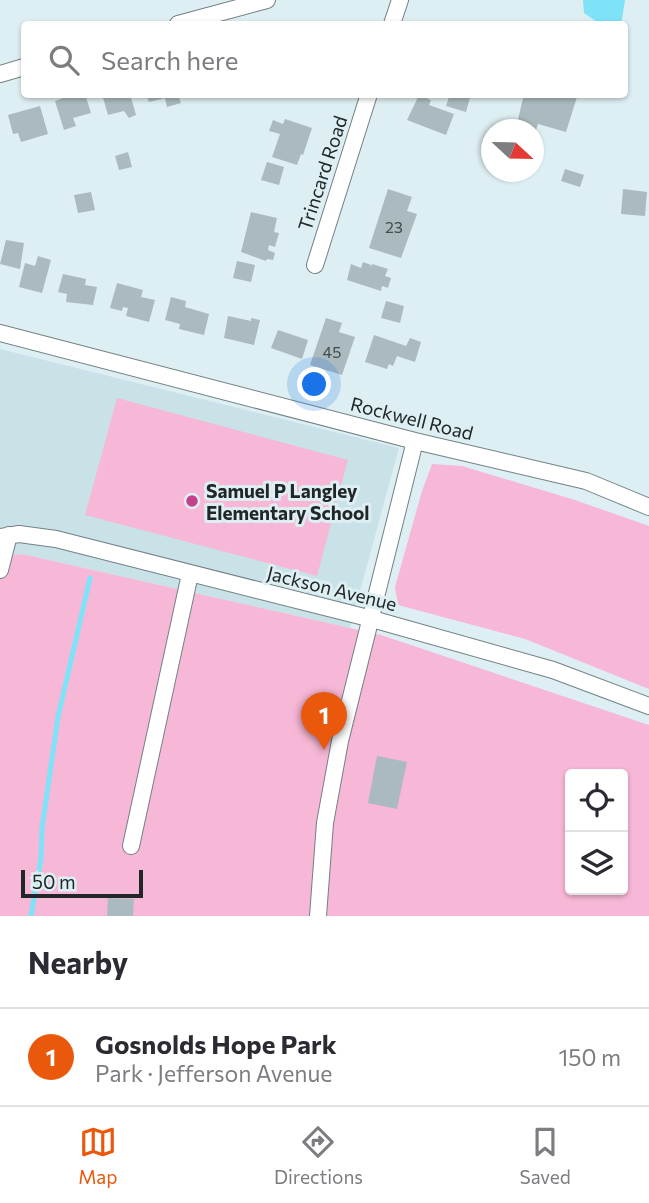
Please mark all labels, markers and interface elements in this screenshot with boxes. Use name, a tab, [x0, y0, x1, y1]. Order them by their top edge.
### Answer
search box	[21, 21, 628, 98]
icon: search	[45, 41, 83, 79]
text: Search here	[101, 44, 239, 75]
street label: Trincard Road	[293, 113, 351, 233]
north arrow	[481, 119, 544, 182]
house number: 23	[385, 217, 403, 236]
house number: 45	[323, 342, 341, 361]
your location	[297, 367, 331, 401]
street label: Rockwell Road	[348, 392, 476, 444]
place label: Samuel P Langley Elementary School	[206, 479, 370, 524]
marker: Samuel P Langley Elementary School	[184, 493, 200, 509]
street label: Jackson Avenue	[265, 561, 399, 615]
pin: 1	[301, 692, 347, 750]
map controls	[565, 769, 628, 895]
button: locate	[565, 769, 628, 832]
button: layers	[565, 832, 628, 895]
scale bar	[21, 867, 144, 899]
text: 50 m	[32, 870, 76, 893]
text: Nearby	[28, 943, 128, 980]
text: Gosnolds Hope Park	[95, 1028, 337, 1059]
text: 1	[46, 1043, 56, 1071]
text: 150 m	[558, 1043, 621, 1071]
text: Park · Jefferson Avenue	[95, 1059, 332, 1087]
tab: Map	[78, 1123, 117, 1188]
tab: Directions	[274, 1123, 363, 1188]
tab: Saved	[519, 1123, 571, 1188]

